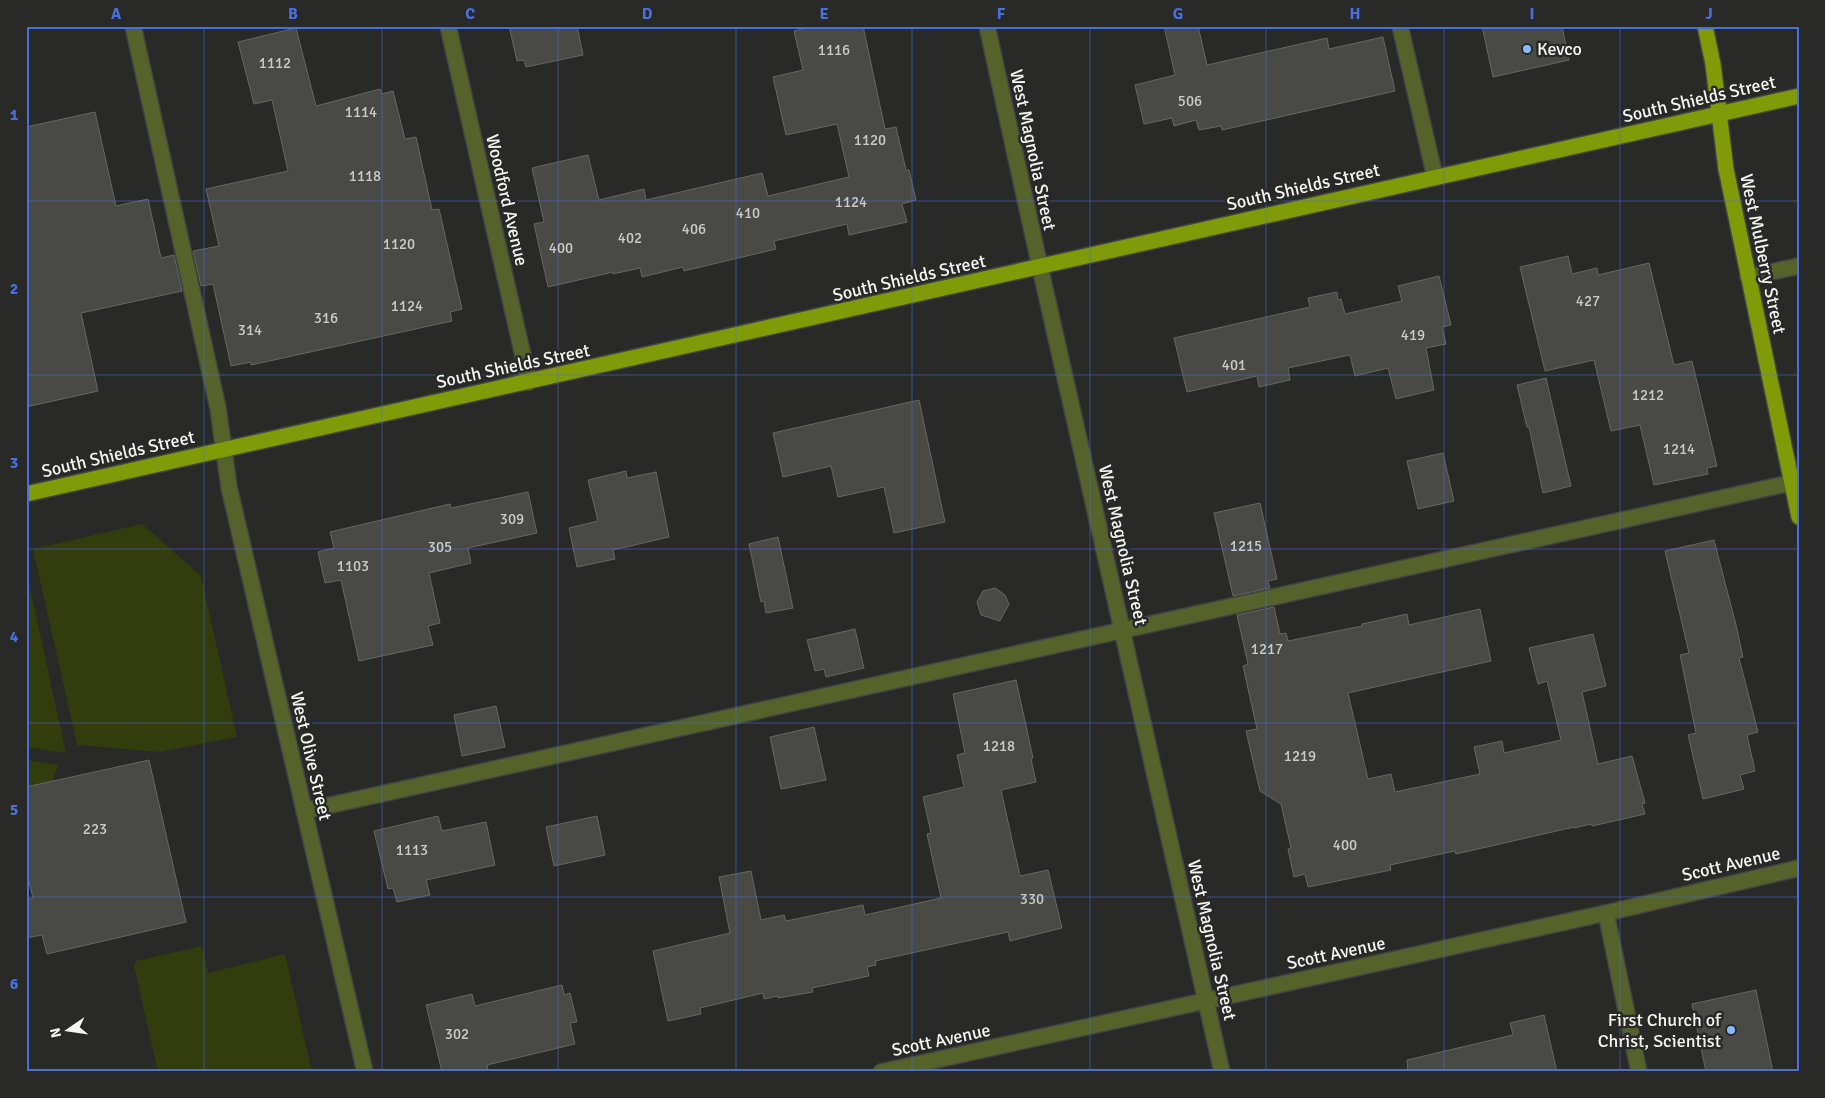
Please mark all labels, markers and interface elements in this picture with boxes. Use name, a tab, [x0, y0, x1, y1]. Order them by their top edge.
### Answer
text: A	[111, 4, 122, 24]
text: B	[288, 4, 298, 24]
text: C	[465, 4, 475, 24]
text: D	[642, 4, 653, 24]
text: E	[819, 4, 829, 24]
text: F	[997, 4, 1006, 24]
text: G	[1173, 4, 1183, 24]
text: H	[1350, 4, 1360, 24]
text: I	[1529, 4, 1535, 24]
text: J	[1705, 4, 1713, 24]
place label: Kevco	[1537, 38, 1582, 60]
house number: 1116	[818, 41, 850, 59]
marker: Kevco	[1521, 43, 1533, 55]
house number: 1112	[259, 54, 291, 72]
street label: West Magnolia Street	[1005, 67, 1061, 233]
street label: South Shields Street	[1620, 71, 1778, 127]
house number: 506	[1178, 92, 1202, 110]
house number: 1114	[345, 103, 377, 121]
text: 1	[10, 105, 19, 125]
house number: 1120	[854, 131, 886, 149]
street label: Woodford Avenue	[481, 132, 533, 268]
street label: South Shields Street	[1224, 159, 1382, 215]
house number: 1118	[349, 167, 381, 185]
street label: West Mulberry Street	[1735, 172, 1791, 336]
house number: 1124	[835, 193, 867, 211]
house number: 410	[736, 204, 760, 222]
house number: 406	[682, 220, 706, 238]
house number: 402	[618, 229, 642, 247]
house number: 1120	[383, 235, 415, 253]
house number: 400	[549, 239, 573, 257]
street label: South Shields Street	[830, 250, 988, 306]
text: 2	[10, 279, 18, 299]
house number: 427	[1576, 292, 1600, 310]
house number: 1124	[391, 297, 423, 315]
house number: 316	[314, 309, 338, 327]
house number: 314	[238, 321, 262, 339]
house number: 419	[1401, 326, 1425, 344]
street label: South Shields Street	[434, 339, 592, 393]
house number: 401	[1222, 356, 1246, 374]
house number: 1212	[1632, 386, 1664, 404]
street label: South Shields Street	[39, 426, 197, 482]
house number: 1214	[1663, 440, 1695, 458]
text: 3	[10, 453, 18, 473]
street label: West Magnolia Street	[1094, 463, 1152, 627]
house number: 309	[500, 510, 524, 528]
house number: 1215	[1230, 537, 1262, 555]
house number: 305	[428, 538, 452, 556]
house number: 1103	[337, 557, 369, 575]
text: 4	[10, 627, 19, 647]
house number: 1217	[1251, 640, 1283, 658]
street label: West Olive Street	[286, 690, 336, 822]
house number: 1218	[983, 737, 1015, 755]
house number: 1219	[1284, 747, 1316, 765]
text: 5	[10, 800, 18, 820]
house number: 223	[83, 820, 107, 838]
house number: 400	[1333, 836, 1357, 854]
house number: 1113	[396, 841, 428, 859]
street label: Scott Avenue	[1680, 842, 1782, 886]
street label: West Magnolia Street	[1183, 858, 1241, 1022]
house number: 330	[1020, 890, 1044, 908]
street label: Scott Avenue	[1285, 932, 1387, 974]
text: 6	[10, 974, 19, 994]
north arrow	[42, 1006, 92, 1056]
place label: First Church of Christ, Scientist	[1598, 1009, 1722, 1052]
street label: Scott Avenue	[890, 1019, 992, 1061]
marker: First Church of Christ, Scientist	[1725, 1024, 1737, 1036]
house number: 302	[445, 1025, 469, 1043]
text: N	[46, 1026, 65, 1039]

